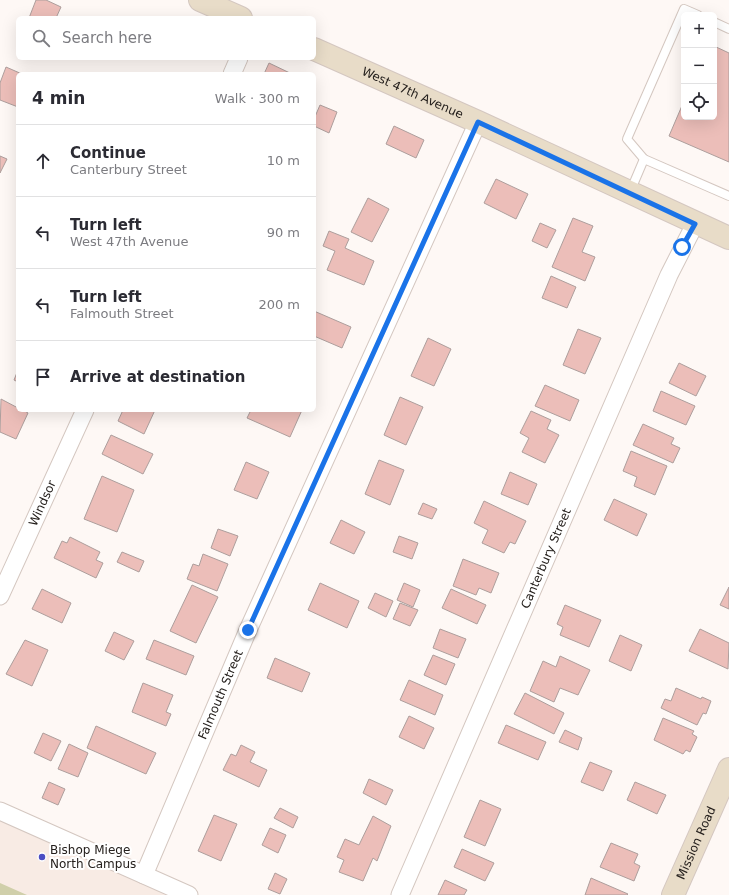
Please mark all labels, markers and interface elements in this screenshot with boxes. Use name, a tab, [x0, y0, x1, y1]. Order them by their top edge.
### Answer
map controls	[681, 12, 717, 120]
button: +	[681, 12, 717, 48]
search box	[16, 16, 316, 60]
icon: search	[30, 27, 52, 49]
text: Search here	[62, 29, 152, 47]
button: −	[681, 48, 717, 84]
street label: West 47th Avenue	[360, 64, 466, 122]
button: locate	[681, 84, 717, 120]
text: 4 min	[32, 88, 85, 108]
text: Walk · 300 m	[215, 91, 300, 106]
text: Continue	[70, 144, 146, 162]
icon: ahead	[32, 150, 54, 172]
text: 10 m	[267, 153, 300, 168]
text: Canterbury Street	[70, 162, 187, 177]
text: Turn left	[70, 216, 142, 234]
icon: left	[32, 222, 54, 244]
text: 90 m	[267, 225, 300, 240]
text: West 47th Avenue	[70, 234, 188, 249]
route start	[673, 238, 691, 256]
text: Turn left	[70, 288, 142, 306]
icon: left	[32, 294, 54, 316]
text: 200 m	[258, 297, 300, 312]
text: Falmouth Street	[70, 306, 174, 321]
icon: arrive	[32, 366, 54, 388]
text: Arrive at destination	[70, 368, 245, 386]
street label: Windsor	[26, 478, 59, 528]
street label: Canterbury Street	[518, 506, 574, 611]
route end	[239, 621, 257, 639]
street label: Falmouth Street	[195, 647, 246, 741]
street label: Mission Road	[674, 804, 718, 882]
place label: Bishop Miege North Campus	[50, 843, 136, 871]
marker: Bishop Miege North Campus	[37, 852, 47, 862]

